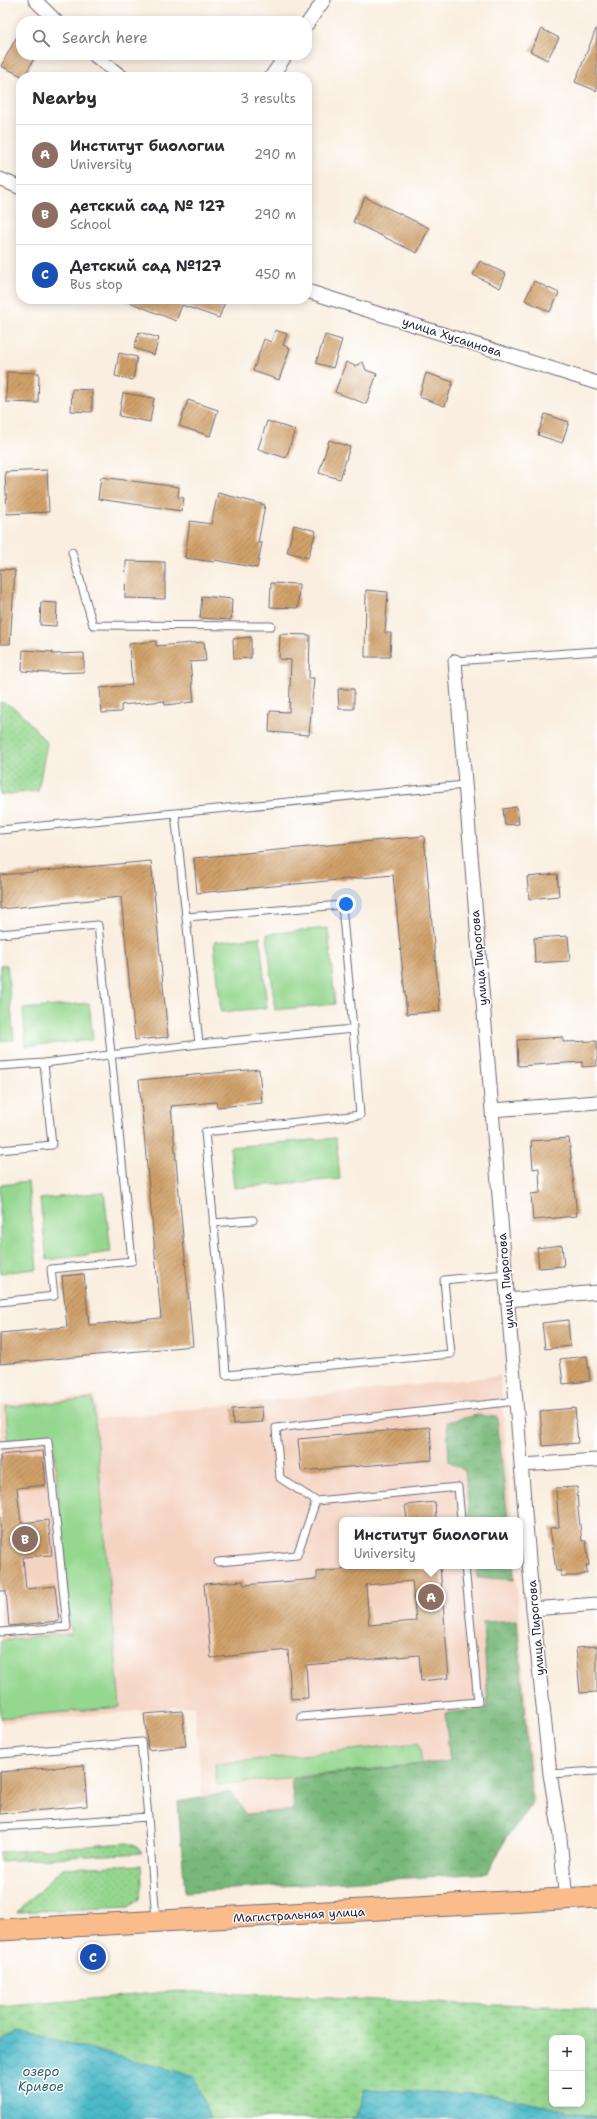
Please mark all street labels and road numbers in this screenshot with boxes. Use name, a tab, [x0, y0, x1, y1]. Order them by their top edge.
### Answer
street label: улица Хусаинова	[400, 313, 504, 361]
street label: улица Пирогова	[467, 909, 491, 1006]
street label: улица Пирогова	[494, 1232, 518, 1329]
street label: улица Пирогова	[524, 1579, 548, 1676]
street label: Магистральная улица	[233, 1904, 366, 1926]

